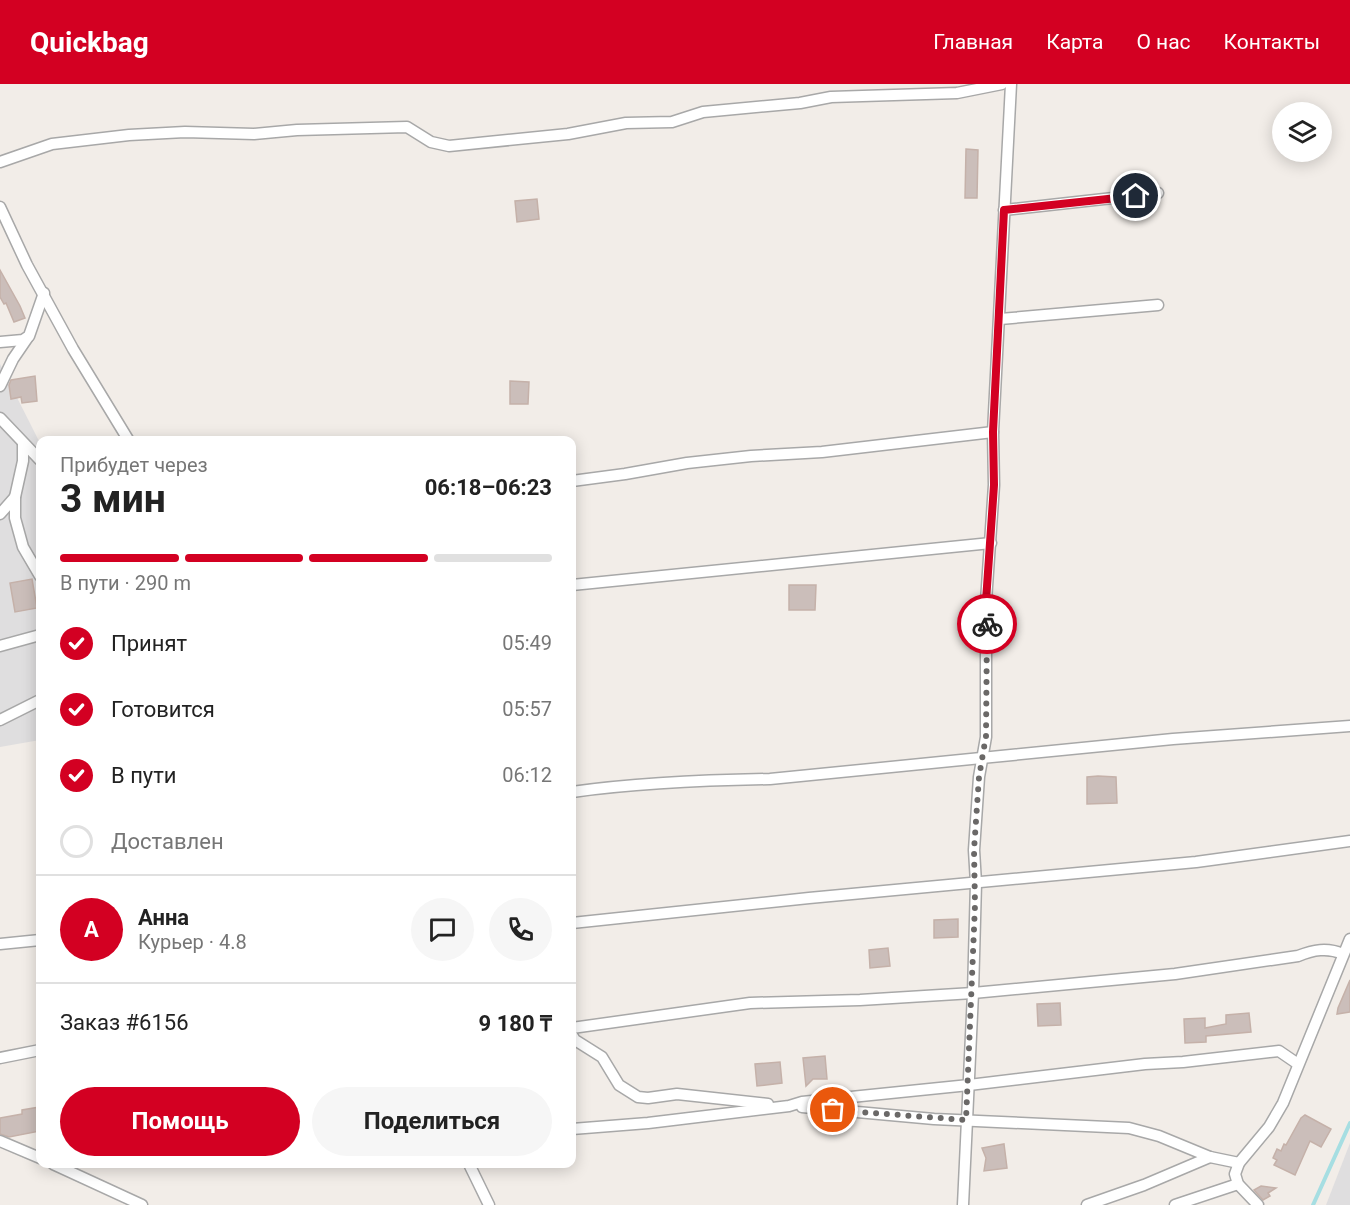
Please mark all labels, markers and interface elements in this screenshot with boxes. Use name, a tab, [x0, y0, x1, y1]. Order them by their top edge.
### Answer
text: Quickbag	[30, 26, 149, 59]
text: Главная	[933, 30, 1013, 54]
text: Карта	[1046, 30, 1103, 54]
text: О нас	[1136, 30, 1191, 54]
text: Контакты	[1224, 30, 1320, 54]
map controls	[1272, 102, 1332, 162]
button: layers	[1272, 102, 1332, 162]
pin	[1110, 170, 1161, 221]
icon: home	[1119, 179, 1152, 212]
text: Прибудет через	[60, 453, 208, 477]
text: 06:18–06:23	[425, 475, 552, 500]
text: 3 мин	[60, 476, 166, 522]
text: В пути · 290 m	[60, 571, 191, 595]
courier	[957, 594, 1017, 654]
icon: bike	[971, 608, 1004, 641]
icon: check	[60, 627, 93, 660]
text: Принят	[111, 631, 187, 656]
text: 05:49	[502, 631, 552, 655]
icon: check	[60, 693, 93, 726]
text: Готовится	[111, 697, 215, 722]
text: 05:57	[502, 697, 552, 721]
icon: check	[60, 759, 93, 792]
text: В пути	[111, 763, 177, 788]
text: 06:12	[502, 763, 552, 787]
text: Доставлен	[111, 829, 224, 854]
button: chat	[411, 898, 474, 961]
button: phone	[489, 898, 552, 961]
text: Анна	[138, 905, 189, 930]
text: А	[84, 917, 99, 942]
text: Курьер · 4.8	[138, 930, 247, 954]
text: Заказ #6156	[60, 1010, 189, 1035]
text: 9 180 ₸	[479, 1011, 552, 1036]
pin	[807, 1084, 858, 1135]
button: Помощь	[60, 1087, 300, 1156]
button: Поделиться	[312, 1087, 552, 1156]
icon: bag	[816, 1093, 849, 1126]

